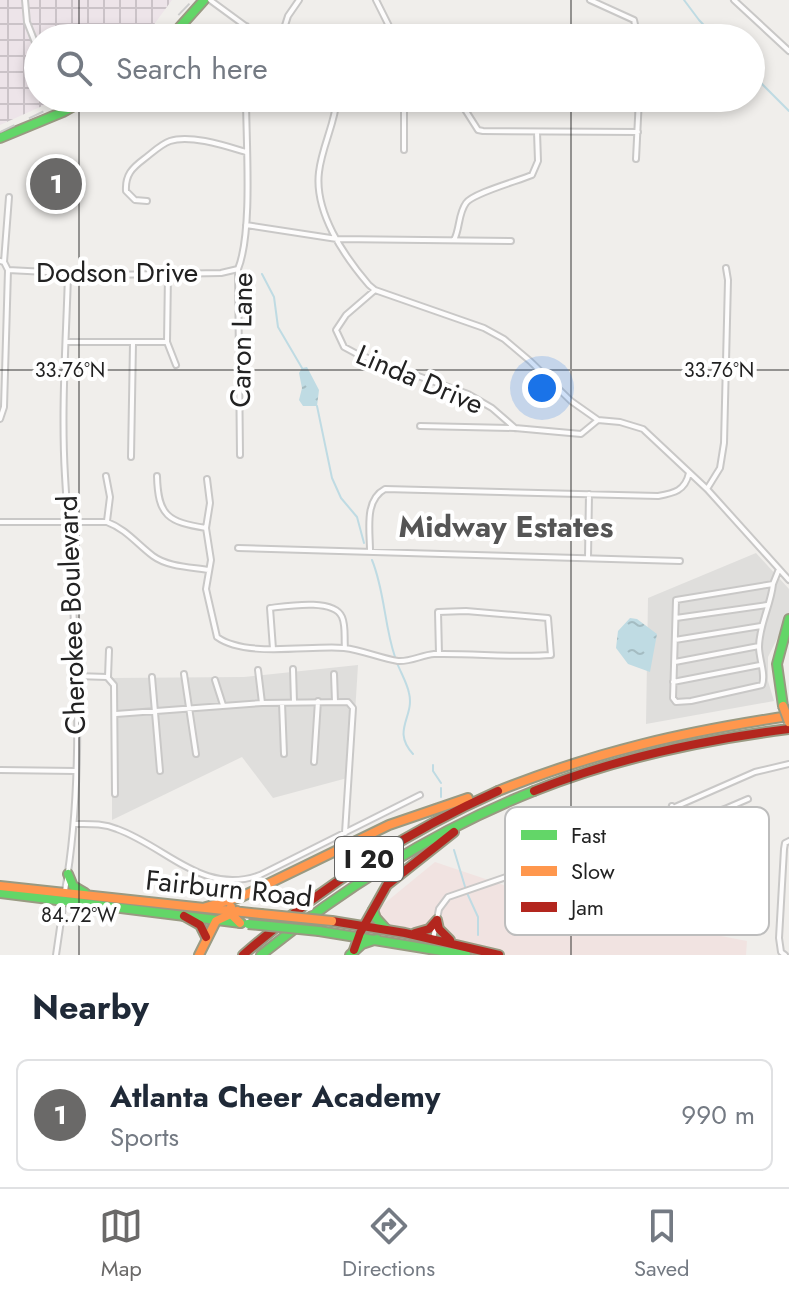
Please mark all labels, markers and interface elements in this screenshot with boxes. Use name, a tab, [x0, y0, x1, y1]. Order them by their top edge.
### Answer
search box	[24, 24, 765, 112]
icon: search	[52, 46, 96, 90]
text: Search here	[116, 47, 268, 90]
pin: 1	[30, 154, 82, 214]
street label: Dodson Drive	[36, 252, 198, 293]
street label: Caron Lane	[220, 272, 263, 408]
street label: Linda Drive	[350, 334, 490, 425]
text: 33.76°N	[35, 356, 105, 385]
text: 33.76°N	[684, 356, 754, 385]
your location	[522, 368, 562, 408]
street label: Cherokee Boulevard	[47, 495, 96, 735]
district label: Midway Estates	[399, 505, 613, 548]
legend	[505, 807, 769, 935]
text: Fast	[571, 819, 607, 851]
road number: I 20	[335, 837, 403, 881]
text: Slow	[571, 855, 615, 887]
street label: Fairburn Road	[144, 859, 314, 918]
text: Jam	[568, 891, 604, 923]
text: 84.72°W	[41, 901, 117, 930]
text: Nearby	[32, 983, 149, 1032]
text: Atlanta Cheer Academy	[110, 1075, 440, 1118]
text: 1	[53, 1096, 67, 1134]
text: 990 m	[681, 1096, 755, 1134]
text: Sports	[110, 1118, 179, 1156]
tab: Map	[99, 1204, 143, 1284]
tab: Directions	[342, 1204, 435, 1284]
tab: Saved	[634, 1204, 690, 1284]

